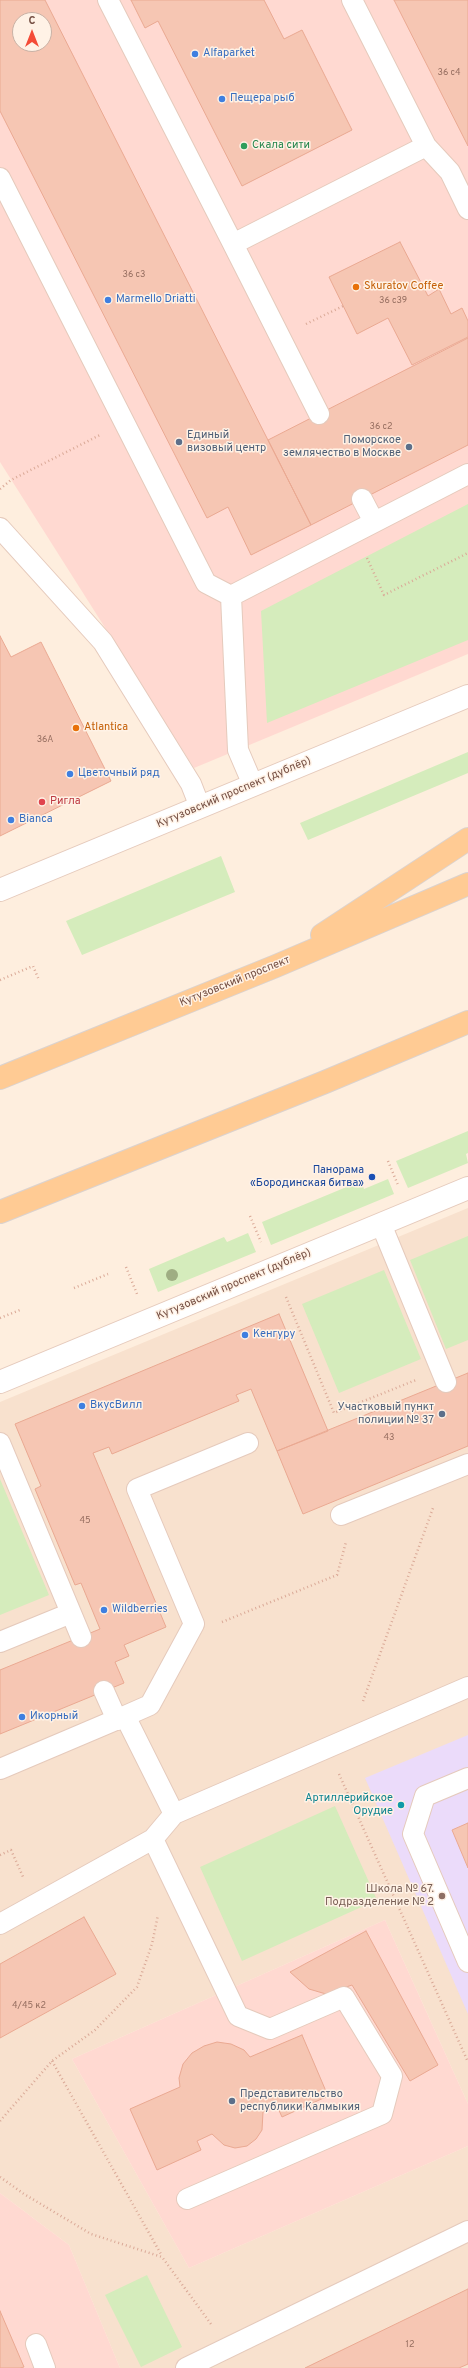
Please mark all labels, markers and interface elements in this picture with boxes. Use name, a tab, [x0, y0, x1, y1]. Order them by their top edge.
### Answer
north arrow	[12, 12, 52, 52]
text: С	[28, 14, 36, 28]
place label: Alfaparket	[203, 47, 255, 61]
marker: Alfaparket	[190, 49, 200, 59]
house number: 36 с4	[438, 68, 460, 78]
place label: Пещера рыб	[230, 92, 295, 106]
marker: Пещера рыб	[217, 94, 227, 104]
place label: Скала сити	[252, 139, 310, 153]
marker: Скала сити	[239, 141, 249, 151]
house number: 36 с3	[123, 270, 145, 280]
place label: Skuratov Coffee	[364, 280, 443, 294]
marker: Skuratov Coffee	[351, 282, 361, 292]
place label: Marmello Driatti	[116, 293, 195, 307]
marker: Marmello Driatti	[103, 295, 113, 305]
house number: 36 с39	[379, 296, 407, 306]
house number: 36 с2	[370, 422, 392, 432]
place label: Единый визовый центр	[187, 429, 266, 455]
place label: Поморское землячество в Москве	[283, 434, 401, 460]
marker: Единый визовый центр	[174, 437, 184, 447]
marker: Поморское землячество в Москве	[404, 442, 414, 452]
place label: Atlantica	[84, 721, 128, 735]
marker: Atlantica	[71, 723, 81, 733]
house number: 36А	[37, 735, 53, 745]
street label: Кутузовский проспект (дублёр)	[155, 754, 313, 832]
place label: Цветочный ряд	[78, 767, 160, 781]
marker: Цветочный ряд	[65, 769, 75, 779]
place label: Ригла	[50, 795, 81, 809]
marker: Ригла	[37, 797, 47, 807]
place label: Bianca	[19, 813, 52, 827]
marker: Bianca	[6, 815, 16, 825]
street label: Кутузовский проспект	[178, 954, 292, 1010]
place label: Панорама «Бородинская битва»	[250, 1164, 364, 1190]
marker: Панорама «Бородинская битва»	[367, 1172, 377, 1182]
street label: Кутузовский проспект (дублёр)	[155, 1246, 313, 1324]
place label: Кенгуру	[253, 1328, 295, 1342]
marker: Кенгуру	[240, 1330, 250, 1340]
place label: ВкусВилл	[90, 1399, 142, 1413]
marker: ВкусВилл	[77, 1401, 87, 1411]
place label: Участковый пункт полиции № 37	[337, 1401, 434, 1427]
marker: Участковый пункт полиции № 37	[437, 1409, 447, 1419]
house number: 43	[383, 1433, 395, 1443]
house number: 45	[79, 1516, 91, 1526]
place label: Wildberries	[112, 1603, 168, 1617]
marker: Wildberries	[99, 1605, 109, 1615]
place label: Икорный	[30, 1710, 78, 1724]
marker: Икорный	[17, 1712, 27, 1722]
place label: Артиллерийское Орудие	[305, 1792, 393, 1818]
marker: Артиллерийское Орудие	[396, 1800, 406, 1810]
place label: Школа № 67. Подразделение № 2	[325, 1883, 434, 1909]
marker: Школа № 67. Подразделение № 2	[437, 1891, 447, 1901]
house number: 4/45 к2	[12, 2001, 46, 2011]
place label: Представительство республики Калмыкия	[240, 2088, 360, 2114]
marker: Представительство республики Калмыкия	[227, 2096, 237, 2106]
house number: 12	[406, 2340, 414, 2350]

